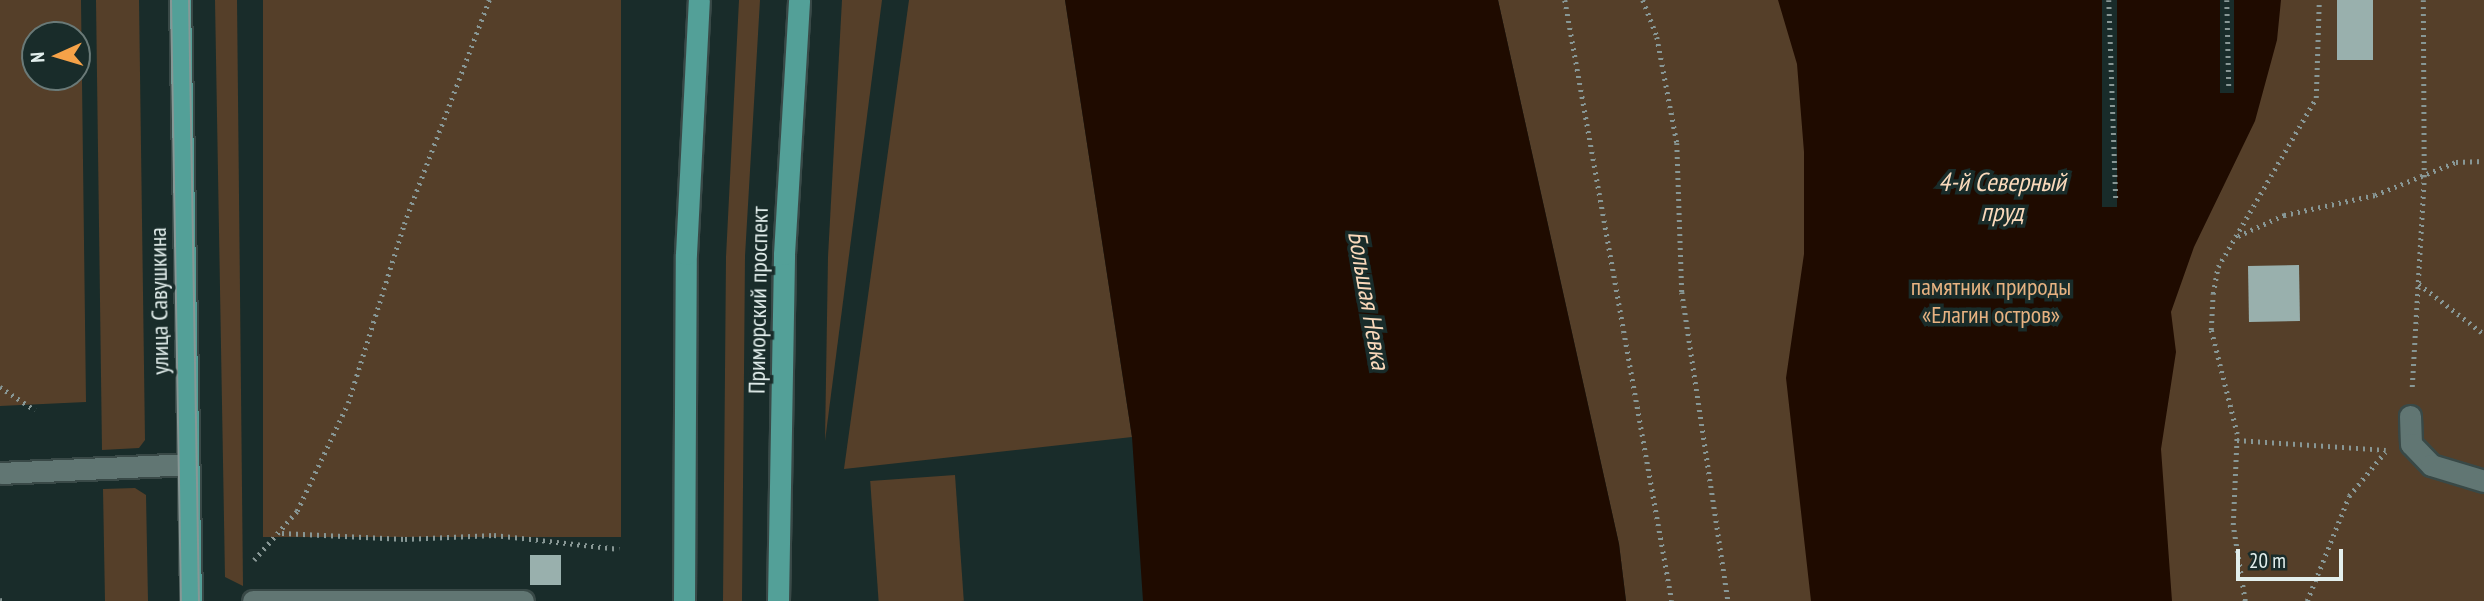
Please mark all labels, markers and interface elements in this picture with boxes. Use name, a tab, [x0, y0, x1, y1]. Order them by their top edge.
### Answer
north arrow	[21, 21, 91, 91]
text: N	[25, 51, 49, 63]
water label: 4-й Северный пруд	[1938, 166, 2066, 228]
street label: Приморский проспект	[742, 206, 774, 394]
street label: улица Савушкина	[143, 227, 175, 375]
water label: Большая Невка	[1341, 228, 1397, 372]
park label: памятник природы «Елагин остров»	[1911, 273, 2071, 329]
scale bar	[2239, 534, 2346, 578]
text: 20 m	[2249, 547, 2286, 574]

